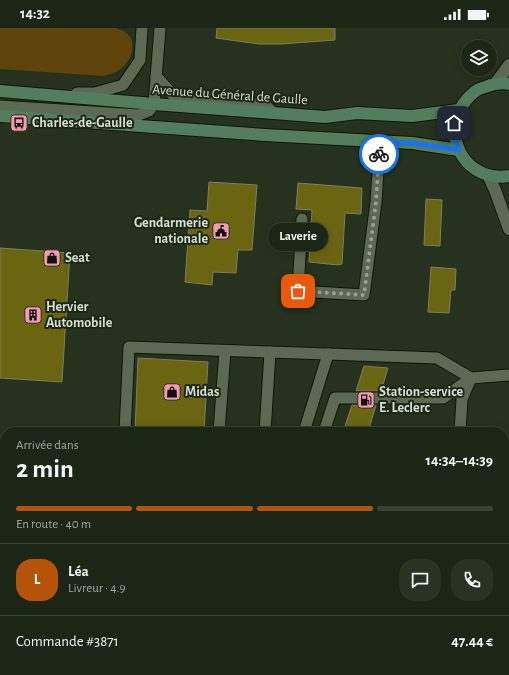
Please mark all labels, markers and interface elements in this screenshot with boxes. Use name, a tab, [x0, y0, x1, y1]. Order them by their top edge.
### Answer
text: 14:32	[20, 6, 50, 21]
map controls	[461, 40, 497, 76]
button: layers	[461, 40, 497, 76]
street label: Avenue du Général de Gaulle	[152, 83, 308, 107]
pin	[437, 106, 471, 140]
icon: home	[443, 112, 465, 134]
bus stop icon: Charles-de-Gaulle	[9, 113, 29, 133]
place label: Charles-de-Gaulle	[32, 116, 133, 130]
courier	[359, 134, 399, 174]
icon: bike	[368, 143, 390, 165]
place label: Gendarmerie nationale	[134, 216, 208, 246]
public building icon: Gendarmerie nationale	[211, 221, 231, 241]
callout: Laverie	[268, 223, 328, 251]
text: Laverie	[279, 230, 317, 243]
shop icon: Seat	[42, 248, 62, 268]
place label: Seat	[65, 251, 90, 265]
pin	[281, 274, 315, 308]
icon: bag	[287, 280, 309, 302]
place label: Hervier Automobile	[46, 300, 113, 330]
building icon: Hervier Automobile	[23, 305, 43, 325]
shop icon: Midas	[162, 382, 182, 402]
place label: Midas	[185, 385, 219, 399]
place label: Station-service E. Leclerc	[379, 385, 464, 415]
fuel station icon: Station-service E. Leclerc	[356, 390, 376, 410]
text: Arrivée dans	[16, 439, 79, 452]
text: 14:34–14:39	[426, 453, 493, 468]
text: 2 min	[16, 456, 74, 482]
text: En route · 40 m	[16, 518, 91, 531]
button: chat	[399, 559, 441, 601]
button: phone	[451, 559, 493, 601]
text: Léa	[68, 564, 89, 579]
text: L	[34, 572, 40, 587]
text: Livreur · 4.9	[68, 582, 126, 595]
text: Commande #3871	[16, 634, 119, 649]
text: 47.44 €	[451, 634, 493, 649]

